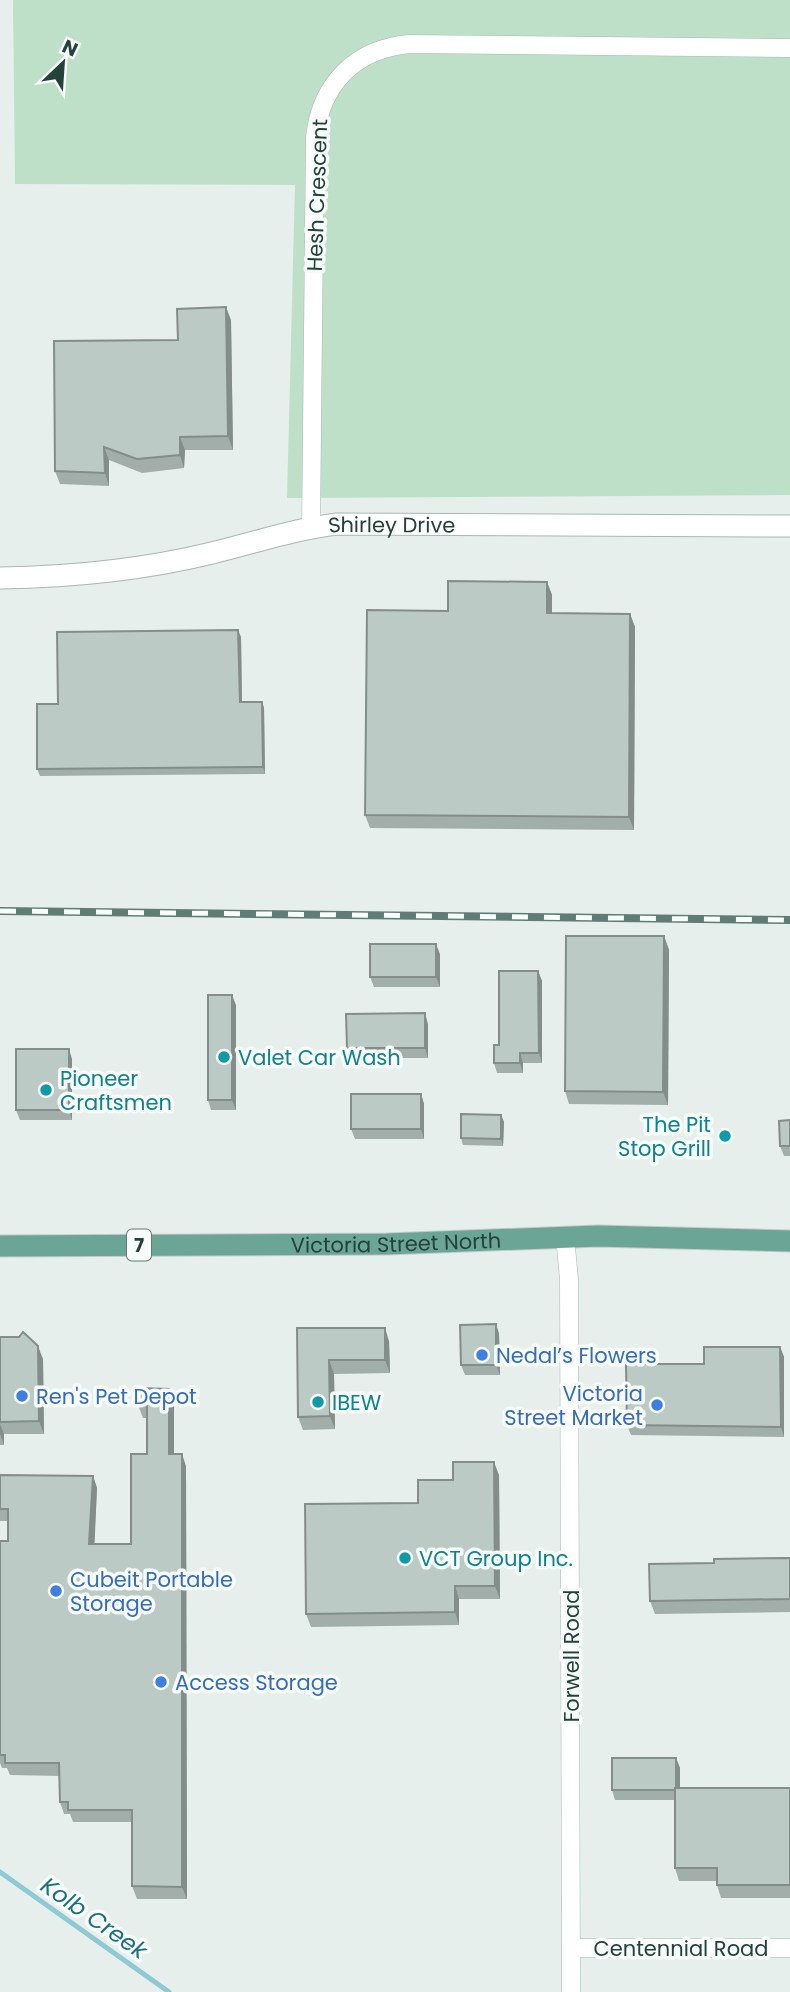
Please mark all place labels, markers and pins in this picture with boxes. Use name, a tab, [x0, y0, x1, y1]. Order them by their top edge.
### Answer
place label: Valet Car Wash	[238, 1043, 401, 1072]
marker: Valet Car Wash	[216, 1049, 232, 1065]
place label: Pioneer Craftsmen	[60, 1064, 172, 1117]
marker: Pioneer Craftsmen	[38, 1082, 54, 1098]
place label: The Pit Stop Grill	[618, 1110, 711, 1163]
marker: The Pit Stop Grill	[717, 1128, 733, 1144]
place label: Nedal’s Flowers	[496, 1341, 657, 1370]
marker: Nedal’s Flowers	[474, 1347, 490, 1363]
place label: Victoria Street Market	[504, 1379, 643, 1432]
place label: Ren's Pet Depot	[36, 1382, 197, 1411]
marker: Ren's Pet Depot	[14, 1388, 30, 1404]
place label: IBEW	[332, 1388, 382, 1417]
marker: IBEW	[310, 1394, 326, 1410]
marker: Victoria Street Market	[649, 1397, 665, 1413]
place label: VCT Group Inc.	[419, 1544, 573, 1573]
marker: VCT Group Inc.	[397, 1550, 413, 1566]
place label: Cubeit Portable Storage	[70, 1565, 233, 1618]
marker: Cubeit Portable Storage	[48, 1583, 64, 1599]
place label: Access Storage	[175, 1668, 338, 1697]
marker: Access Storage	[153, 1674, 169, 1690]

